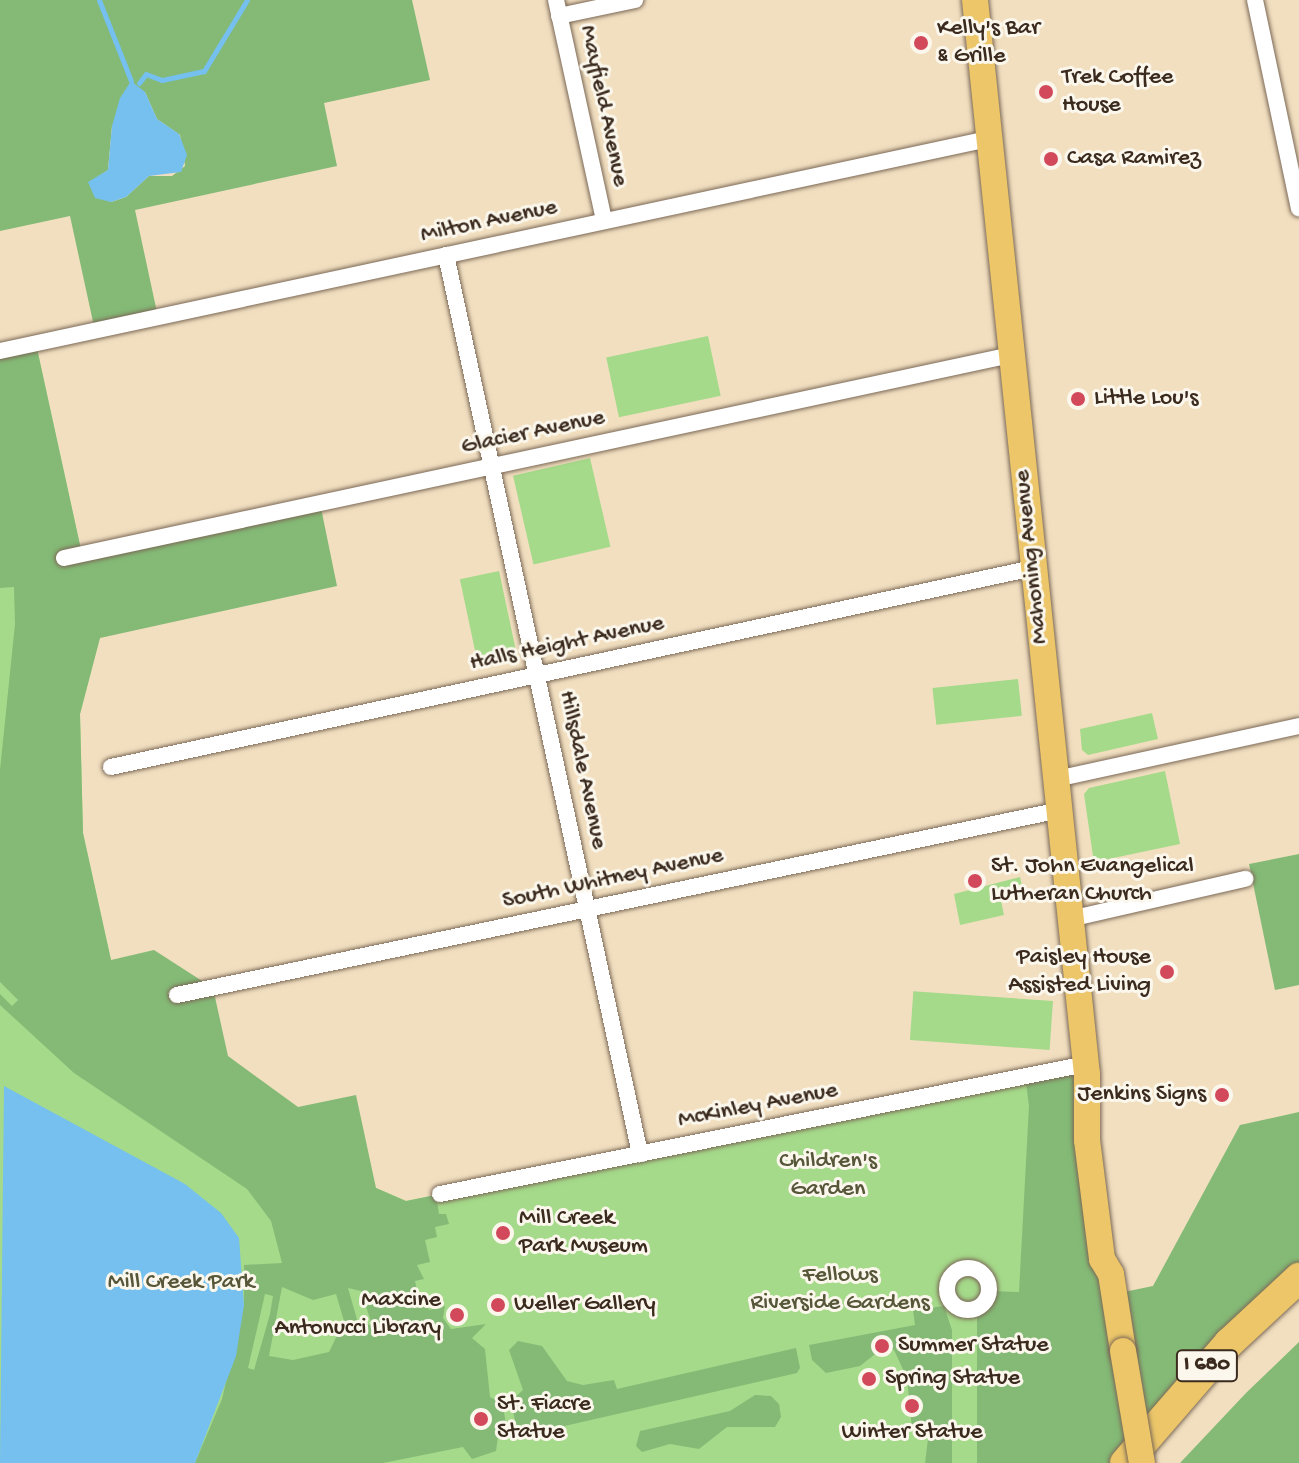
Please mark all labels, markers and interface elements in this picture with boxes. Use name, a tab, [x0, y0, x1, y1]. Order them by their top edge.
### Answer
place label: Kelly's Bar & Grille	[937, 15, 1040, 71]
street label: Mayfield Avenue	[572, 23, 634, 189]
marker: Kelly's Bar & Grille	[912, 34, 930, 52]
place label: Trek Coffee House	[1062, 64, 1173, 120]
marker: Trek Coffee House	[1037, 83, 1055, 101]
place label: Casa Ramirez	[1067, 145, 1201, 173]
marker: Casa Ramirez	[1042, 150, 1060, 168]
street label: Milton Avenue	[418, 194, 560, 250]
place label: Little Lou's	[1094, 385, 1198, 413]
marker: Little Lou's	[1069, 390, 1087, 408]
street label: Glacier Avenue	[459, 404, 607, 462]
street label: Mahoning Avenue	[1009, 469, 1055, 645]
street label: Halls Height Avenue	[467, 609, 667, 679]
street label: Hillsdale Avenue	[551, 688, 613, 852]
street label: South Whitney Avenue	[500, 842, 726, 916]
place label: St. John Evangelical Lutheran Church	[991, 853, 1194, 909]
marker: St. John Evangelical Lutheran Church	[966, 872, 984, 890]
place label: Paisley House Assisted Living	[1008, 944, 1151, 1000]
marker: Paisley House Assisted Living	[1158, 963, 1176, 981]
street label: McKinley Avenue	[676, 1076, 840, 1136]
place label: Jenkins Signs	[1077, 1081, 1206, 1109]
marker: Jenkins Signs	[1213, 1086, 1231, 1104]
park label: Children's Garden	[779, 1148, 877, 1204]
place label: Mill Creek Park Museum	[519, 1205, 648, 1261]
marker: Mill Creek Park Museum	[494, 1224, 512, 1242]
park label: Fellows Riverside Gardens	[750, 1262, 930, 1318]
park label: Mill Creek Park	[108, 1269, 254, 1297]
place label: Maxcine Antonucci Library	[275, 1287, 441, 1343]
place label: Weller Gallery	[514, 1291, 656, 1319]
marker: Weller Gallery	[489, 1296, 507, 1314]
marker: Maxcine Antonucci Library	[448, 1306, 466, 1324]
place label: Summer Statue	[898, 1332, 1049, 1360]
marker: Summer Statue	[873, 1337, 891, 1355]
road number: I 680	[1175, 1348, 1239, 1384]
place label: Spring Statue	[885, 1365, 1020, 1393]
marker: Spring Statue	[860, 1370, 878, 1388]
place label: St. Fiacre Statue	[497, 1391, 591, 1447]
marker: Winter Statue	[903, 1397, 921, 1415]
marker: St. Fiacre Statue	[472, 1410, 490, 1428]
place label: Winter Statue	[841, 1419, 983, 1447]

